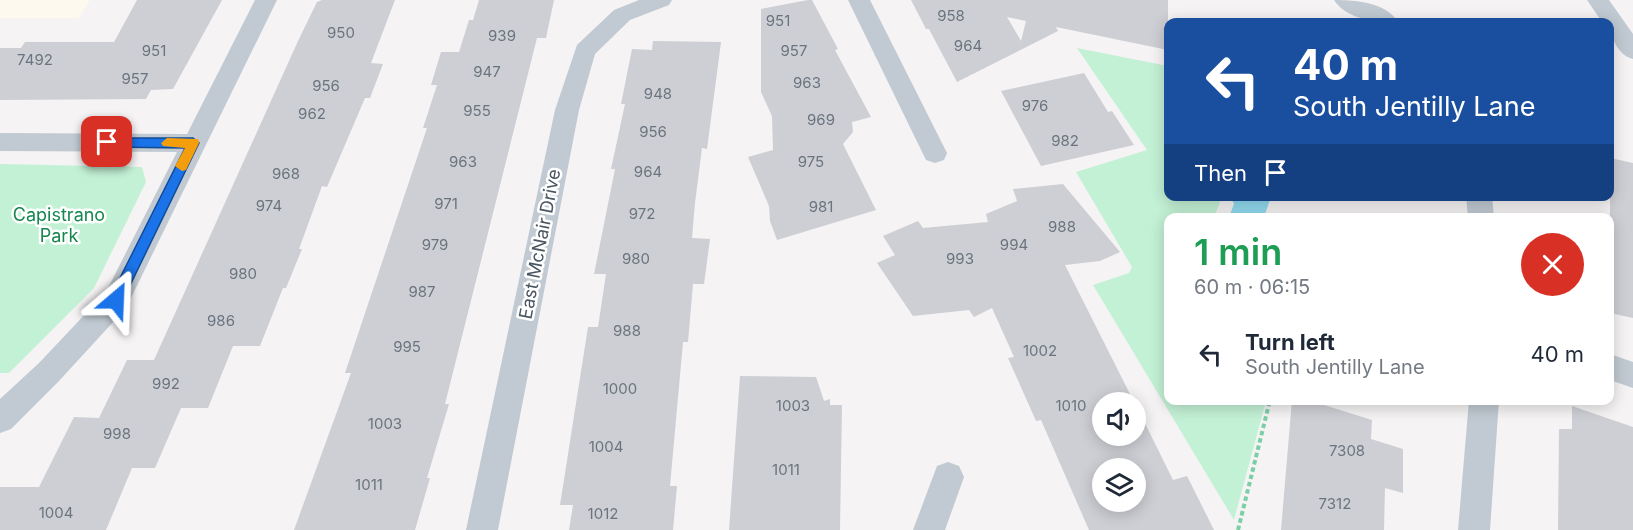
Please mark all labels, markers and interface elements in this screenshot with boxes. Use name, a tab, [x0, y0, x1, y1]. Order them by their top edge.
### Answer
house number: 958	[937, 6, 965, 25]
house number: 951	[766, 11, 790, 30]
house number: 950	[327, 23, 355, 42]
house number: 939	[488, 26, 516, 45]
house number: 964	[954, 36, 982, 55]
text: 40 m	[1293, 39, 1398, 90]
house number: 951	[142, 41, 166, 60]
house number: 957	[781, 41, 807, 60]
icon: left	[1194, 42, 1272, 120]
house number: 7492	[17, 50, 53, 69]
house number: 947	[473, 62, 501, 81]
house number: 957	[122, 69, 148, 88]
house number: 963	[793, 73, 821, 92]
house number: 956	[312, 76, 340, 95]
house number: 948	[644, 84, 672, 103]
text: South Jentilly Lane	[1293, 90, 1535, 123]
house number: 976	[1022, 96, 1048, 115]
house number: 955	[463, 101, 491, 120]
house number: 962	[298, 104, 326, 123]
house number: 969	[807, 110, 835, 129]
pin	[81, 116, 132, 167]
house number: 956	[639, 122, 667, 141]
icon: arrive	[90, 125, 123, 158]
house number: 982	[1051, 131, 1079, 150]
house number: 963	[449, 152, 477, 171]
house number: 975	[798, 152, 824, 171]
icon: arrive	[1259, 156, 1292, 189]
text: Then	[1194, 160, 1247, 186]
house number: 964	[634, 162, 662, 181]
house number: 968	[272, 164, 300, 183]
street label: East McNair Drive	[515, 167, 564, 321]
house number: 971	[434, 194, 458, 213]
house number: 974	[256, 196, 282, 215]
house number: 981	[809, 197, 833, 216]
park label: Capistrano Park	[13, 204, 105, 246]
house number: 972	[629, 204, 655, 223]
house number: 988	[1048, 217, 1076, 236]
text: 1 min	[1194, 230, 1282, 274]
button: close	[1521, 233, 1584, 296]
house number: 979	[422, 235, 448, 254]
house number: 994	[1000, 235, 1028, 254]
house number: 980	[622, 249, 650, 268]
house number: 993	[946, 249, 974, 268]
house number: 980	[229, 264, 257, 283]
position arrow	[84, 268, 148, 332]
text: 60 m · 06:15	[1194, 275, 1310, 299]
house number: 987	[408, 282, 436, 301]
house number: 986	[207, 311, 235, 330]
house number: 988	[613, 321, 641, 340]
text: Turn left	[1245, 329, 1335, 355]
house number: 995	[393, 337, 421, 356]
icon: left	[1194, 338, 1227, 371]
house number: 1002	[1023, 341, 1057, 360]
text: 40 m	[1530, 341, 1584, 367]
text: South Jentilly Lane	[1245, 355, 1425, 379]
house number: 992	[152, 374, 180, 393]
house number: 1000	[603, 379, 637, 398]
map controls	[1092, 392, 1146, 512]
button: sound	[1092, 392, 1146, 446]
house number: 1003	[776, 396, 810, 415]
house number: 1010	[1055, 396, 1087, 415]
house number: 1003	[368, 414, 402, 433]
house number: 998	[103, 424, 131, 443]
house number: 1004	[589, 437, 623, 456]
house number: 7308	[1329, 441, 1365, 460]
button: layers	[1092, 458, 1146, 512]
house number: 1011	[772, 460, 800, 479]
house number: 1011	[355, 475, 383, 494]
house number: 7312	[1319, 494, 1351, 513]
house number: 1004	[39, 503, 73, 522]
house number: 1012	[588, 504, 618, 523]

